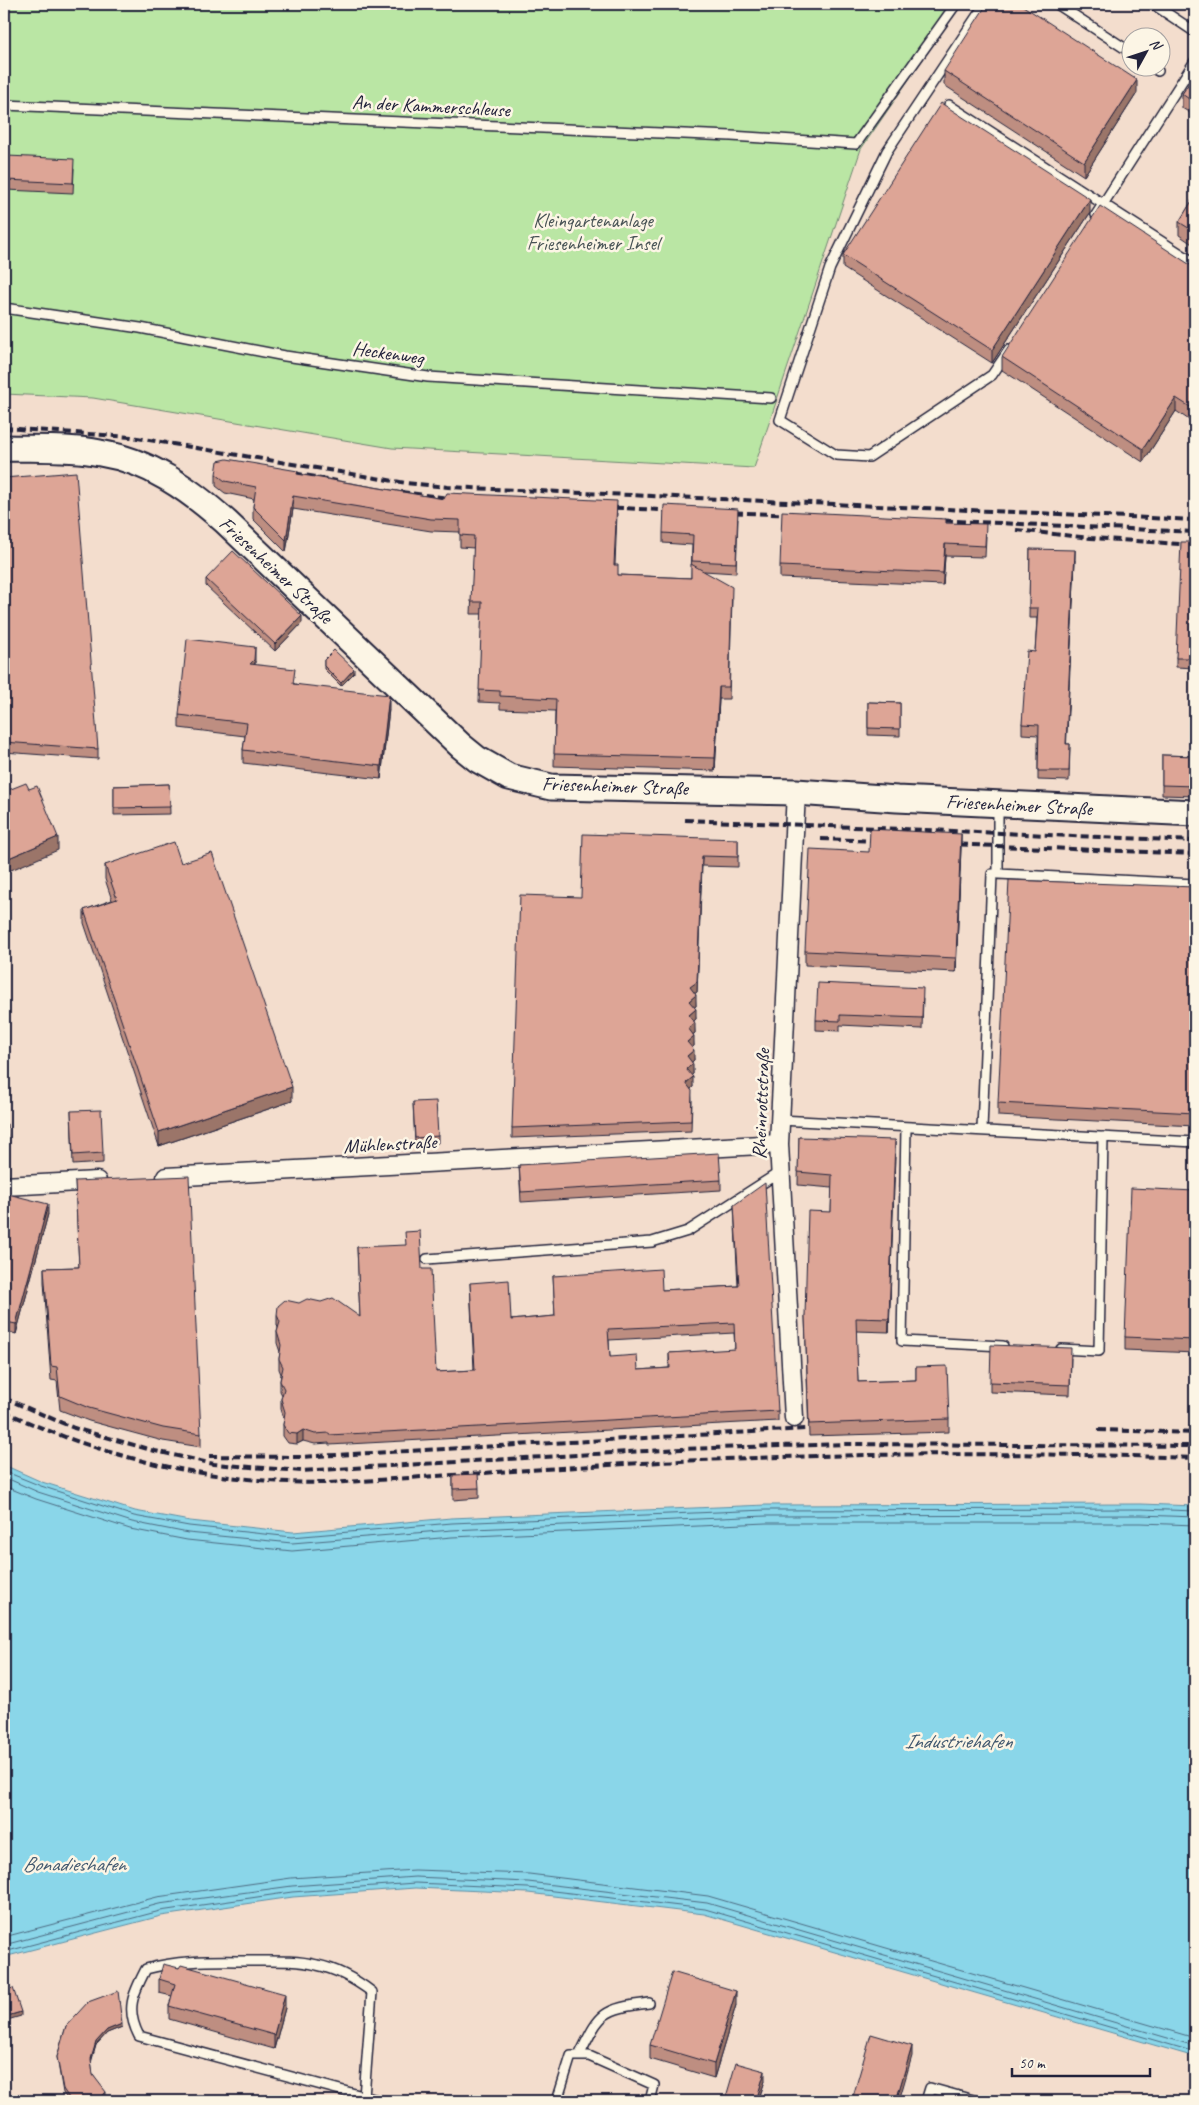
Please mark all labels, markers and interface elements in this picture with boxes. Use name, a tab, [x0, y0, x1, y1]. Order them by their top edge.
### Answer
north arrow	[1122, 28, 1172, 78]
text: N	[1146, 35, 1166, 55]
street label: An der Kammerschleuse	[351, 89, 512, 123]
park label: Kleingartenanlage Friesenheimer Insel	[527, 208, 663, 256]
street label: Heckenweg	[351, 336, 427, 371]
street label: Friesenheimer Straße	[214, 511, 339, 630]
street label: Friesenheimer Straße	[542, 771, 690, 801]
street label: Friesenheimer Straße	[945, 789, 1094, 821]
street label: Rheinrottstraße	[747, 1047, 775, 1160]
street label: Mühlenstraße	[343, 1129, 439, 1159]
water label: Industriehafen	[904, 1728, 1013, 1754]
water label: Bonadieshafen	[23, 1851, 128, 1877]
scale bar	[1012, 2045, 1149, 2077]
text: 50 m	[1019, 2054, 1046, 2073]

